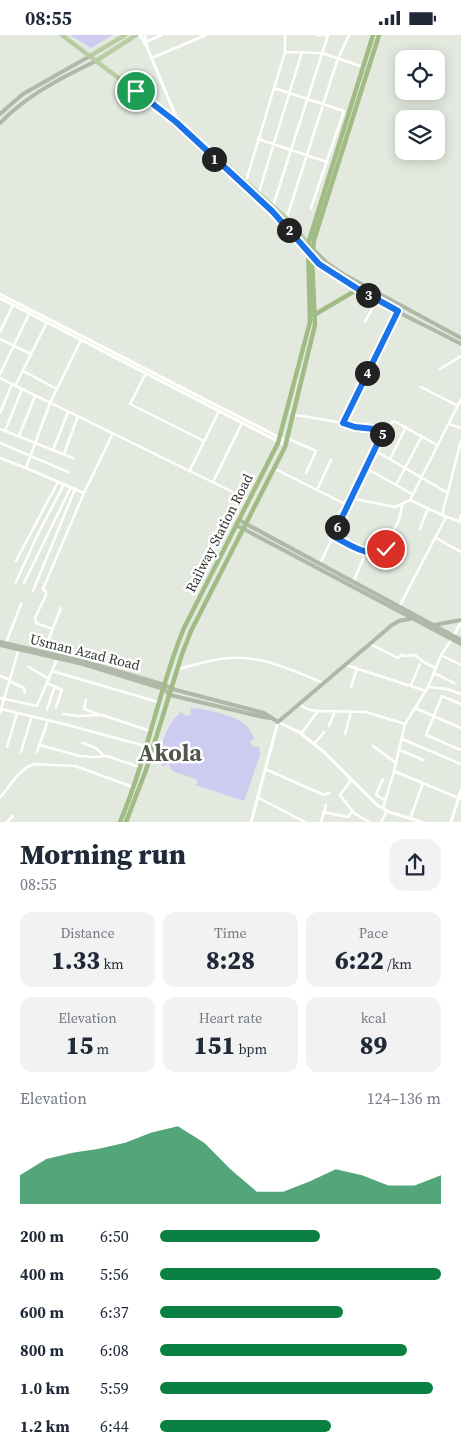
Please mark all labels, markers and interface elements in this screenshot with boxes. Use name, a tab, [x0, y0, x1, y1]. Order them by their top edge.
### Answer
text: 08:55	[25, 5, 72, 31]
map controls	[395, 50, 445, 160]
button: locate	[395, 50, 445, 100]
pin	[115, 70, 157, 112]
icon: arrive	[122, 77, 150, 105]
button: layers	[395, 110, 445, 160]
pin: 1	[202, 147, 226, 171]
text: 1	[211, 149, 218, 169]
pin: 2	[276, 217, 302, 243]
text: 2	[286, 220, 293, 240]
pin: 3	[356, 283, 380, 307]
text: 3	[365, 285, 372, 305]
pin: 4	[354, 361, 380, 385]
text: 4	[364, 363, 371, 383]
pin: 5	[370, 421, 394, 447]
text: 5	[379, 424, 386, 444]
street label: Railway Station Road	[180, 470, 258, 596]
pin: 6	[324, 515, 350, 539]
text: 6	[334, 517, 341, 537]
pin	[365, 528, 407, 570]
icon: check	[372, 535, 400, 563]
street label: Usman Azad Road	[28, 629, 142, 675]
district label: Akola	[138, 736, 202, 769]
text: Morning run	[20, 835, 186, 873]
button: share	[389, 839, 441, 891]
text: 08:55	[20, 873, 57, 895]
text: Distance	[60, 923, 115, 943]
text: Time	[214, 923, 247, 943]
text: Pace	[359, 923, 388, 943]
text: 1.33	[51, 943, 100, 977]
text: 8:28	[206, 943, 255, 977]
text: 6:22	[335, 943, 384, 977]
text: km	[100, 954, 124, 974]
text: /km	[384, 954, 412, 974]
text: Elevation	[58, 1008, 117, 1028]
text: Heart rate	[199, 1008, 262, 1028]
text: kcal	[361, 1008, 386, 1028]
text: 15	[66, 1028, 93, 1062]
text: 151	[194, 1028, 235, 1062]
text: 89	[360, 1028, 387, 1062]
text: m	[93, 1039, 109, 1059]
text: bpm	[235, 1039, 267, 1059]
text: Elevation	[20, 1087, 87, 1109]
text: 124–136 m	[367, 1087, 441, 1109]
text: 200 m	[20, 1225, 64, 1247]
text: 6:50	[100, 1225, 129, 1247]
text: 400 m	[20, 1263, 64, 1285]
text: 5:56	[100, 1263, 129, 1285]
text: 600 m	[20, 1301, 64, 1323]
text: 6:37	[100, 1301, 129, 1323]
text: 800 m	[20, 1339, 64, 1361]
text: 6:08	[100, 1339, 129, 1361]
text: 1.0 km	[20, 1377, 70, 1399]
text: 5:59	[100, 1377, 129, 1399]
text: 1.2 km	[20, 1415, 70, 1437]
text: 6:44	[100, 1415, 129, 1437]

